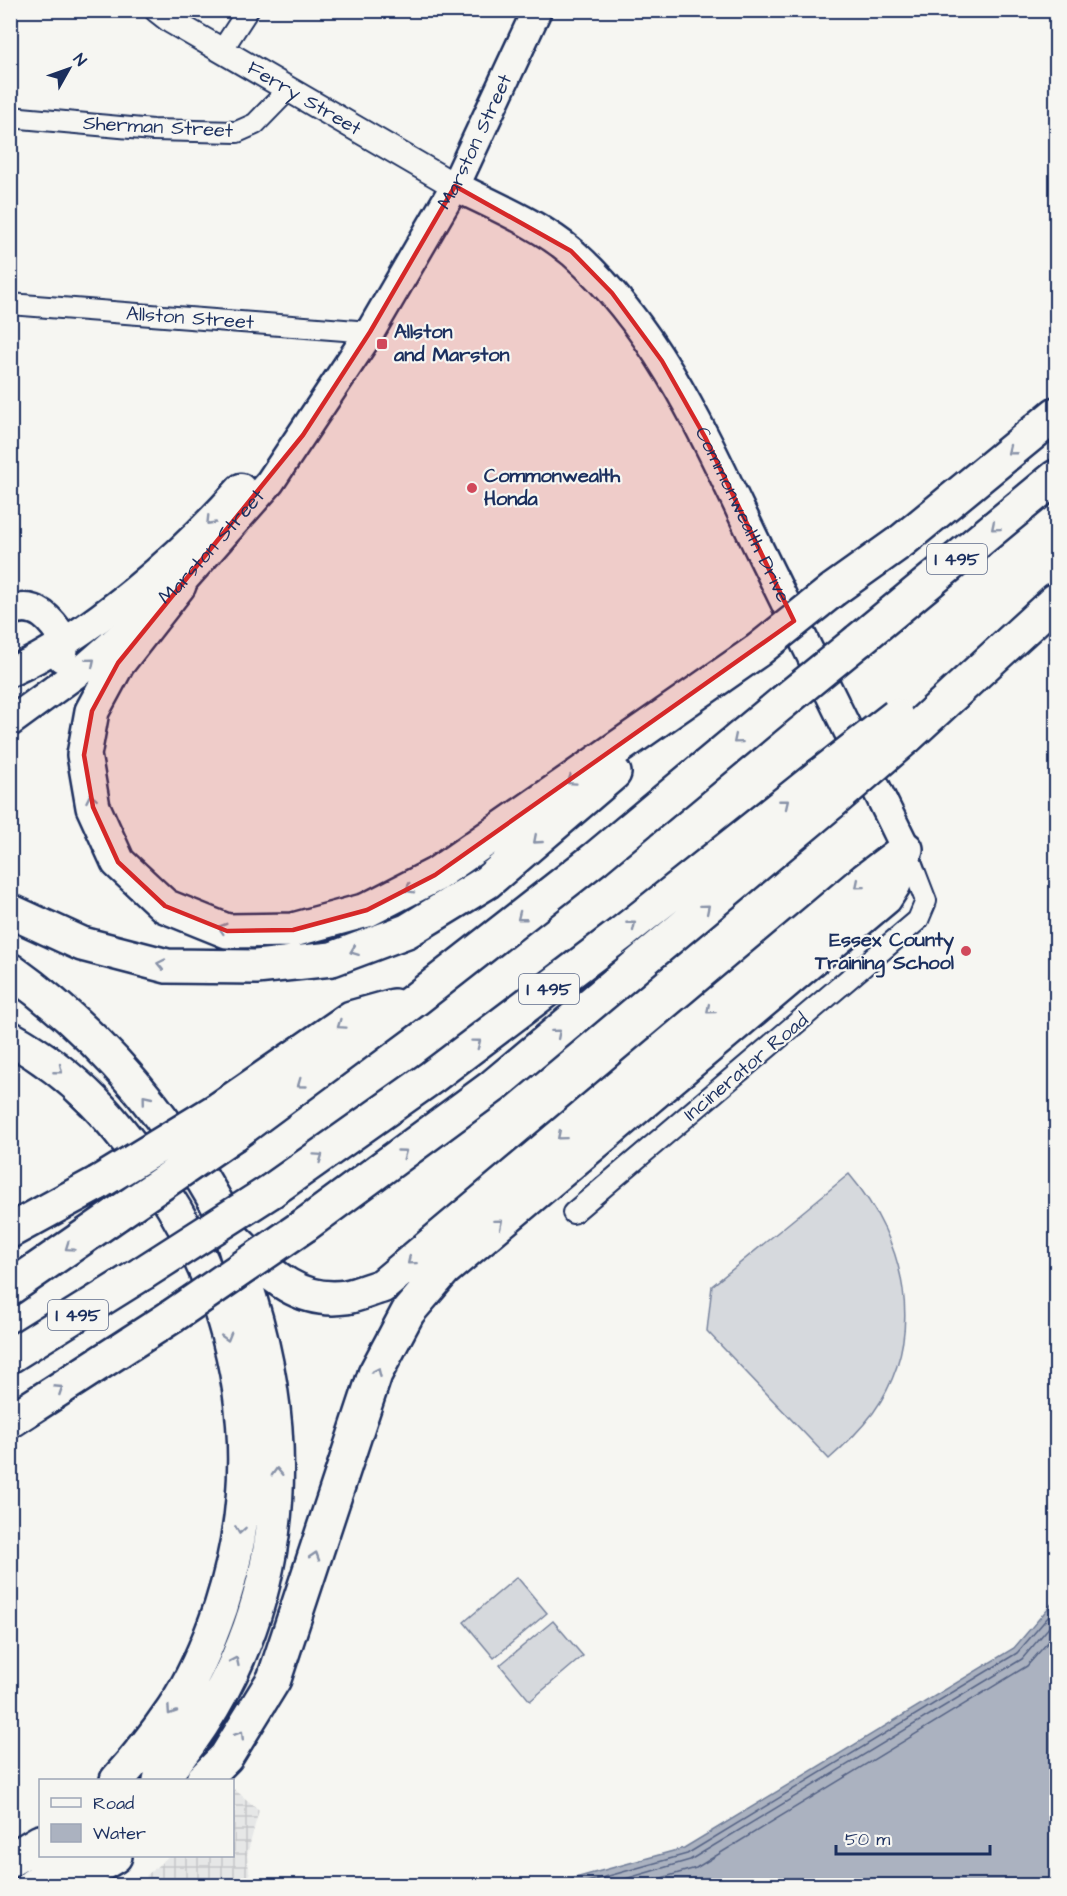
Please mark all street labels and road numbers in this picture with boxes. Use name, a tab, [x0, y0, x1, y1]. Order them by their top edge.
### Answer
street label: Ferry Street	[242, 54, 366, 143]
street label: Marston Street	[430, 69, 519, 215]
street label: Sherman Street	[82, 109, 234, 145]
street label: Allston Street	[125, 300, 255, 336]
street label: Commonwealth Drive	[688, 422, 797, 607]
street label: Marston Street	[152, 483, 271, 611]
road number: I 495	[927, 544, 987, 574]
road number: I 495	[519, 974, 579, 1004]
street label: Incinerator Road	[678, 1006, 814, 1128]
road number: I 495	[48, 1300, 108, 1330]

